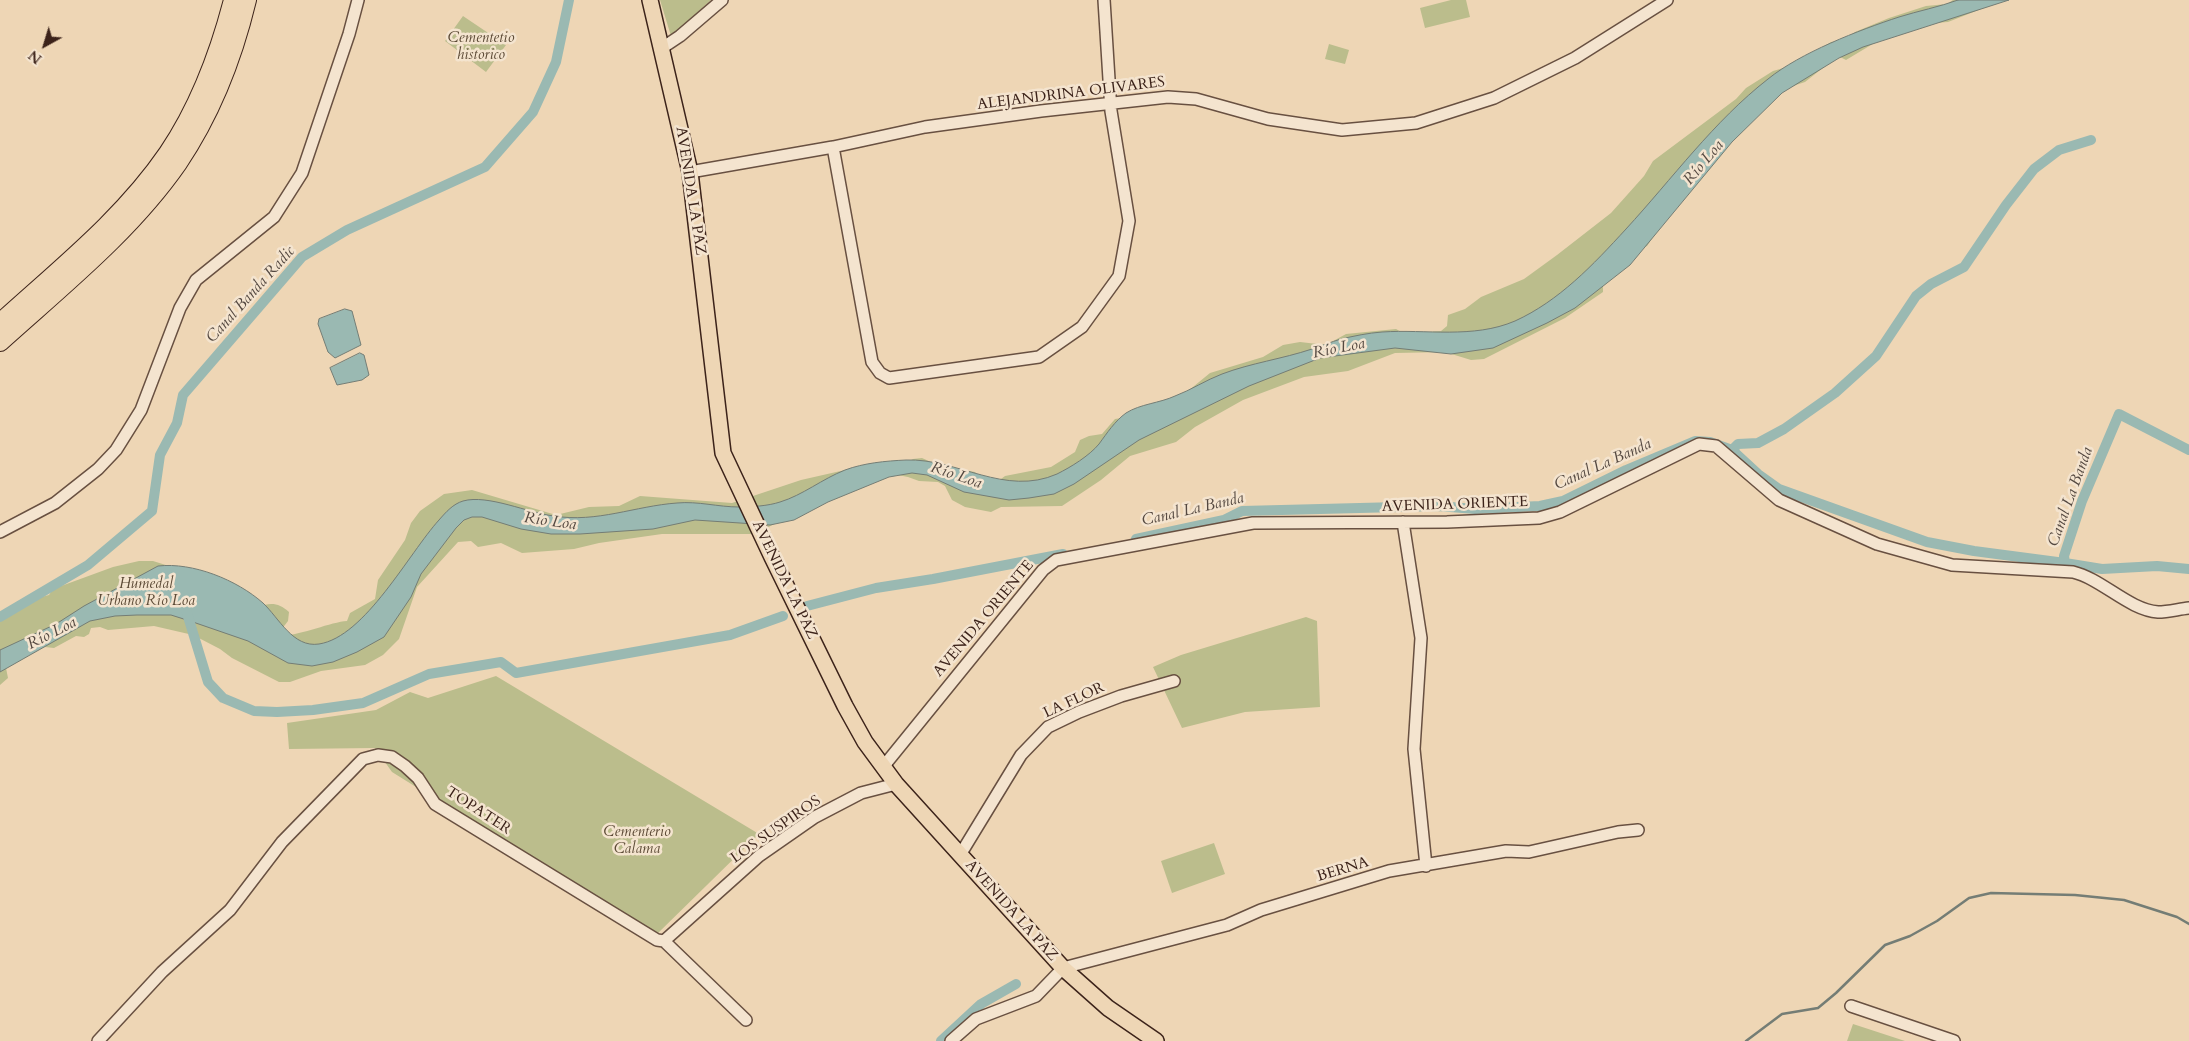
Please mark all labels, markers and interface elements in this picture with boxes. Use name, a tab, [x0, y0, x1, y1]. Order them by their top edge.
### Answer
north arrow	[20, 20, 70, 70]
park label: Cementetio historico	[448, 30, 514, 65]
text: N	[25, 46, 46, 68]
street label: ALEJANDRINA OLIVARES	[976, 74, 1166, 114]
street label: AVENIDA LA PAZ	[671, 126, 709, 256]
water label: Río Loa	[1680, 137, 1728, 189]
water label: Canal Banda Radic	[203, 243, 299, 347]
water label: Río Loa	[1311, 335, 1367, 363]
water label: Canal La Banda	[1551, 435, 1655, 495]
water label: Canal La Banda	[2044, 445, 2098, 549]
water label: Río Loa	[928, 458, 984, 494]
water label: Canal La Banda	[1140, 489, 1246, 531]
street label: AVENIDA ORIENTE	[1381, 493, 1529, 517]
water label: Río Loa	[523, 509, 577, 535]
street label: AVENIDA LA PAZ	[747, 518, 821, 642]
street label: AVENIDA ORIENTE	[930, 557, 1038, 681]
park label: Humedal Urbano Río Loa	[97, 576, 195, 611]
water label: Río Loa	[24, 613, 80, 655]
street label: LA FLOR	[1041, 679, 1107, 723]
street label: TOPATER	[442, 783, 514, 839]
street label: LOS SUSPIROS	[728, 792, 824, 868]
park label: Cementerio Calama	[603, 824, 671, 859]
street label: BERNA	[1315, 854, 1371, 886]
street label: AVENIDA LA PAZ	[961, 857, 1061, 965]

